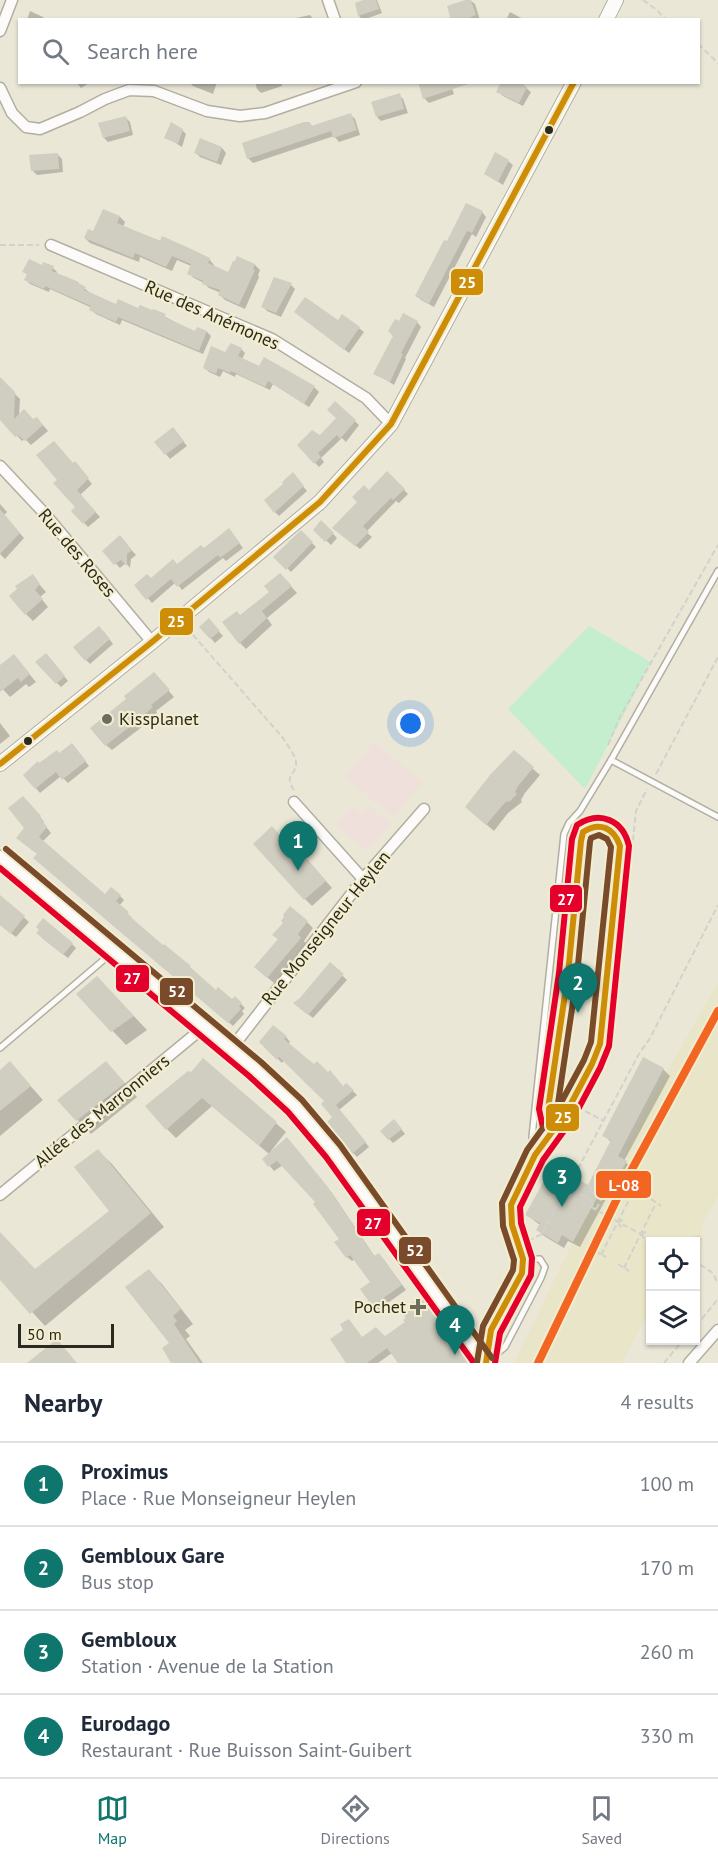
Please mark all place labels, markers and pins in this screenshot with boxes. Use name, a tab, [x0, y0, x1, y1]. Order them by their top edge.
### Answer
unlabelled marker	[543, 124, 555, 136]
place label: Kissplanet	[119, 707, 199, 730]
marker: Kissplanet	[100, 712, 114, 726]
unlabelled marker	[22, 735, 34, 747]
pin: 1	[278, 822, 318, 871]
pin: 2	[558, 964, 598, 1013]
pin: 3	[542, 1158, 582, 1207]
place label: Pochet	[354, 1295, 406, 1318]
marker: Pochet	[411, 1300, 425, 1314]
pin: 4	[436, 1306, 474, 1355]

